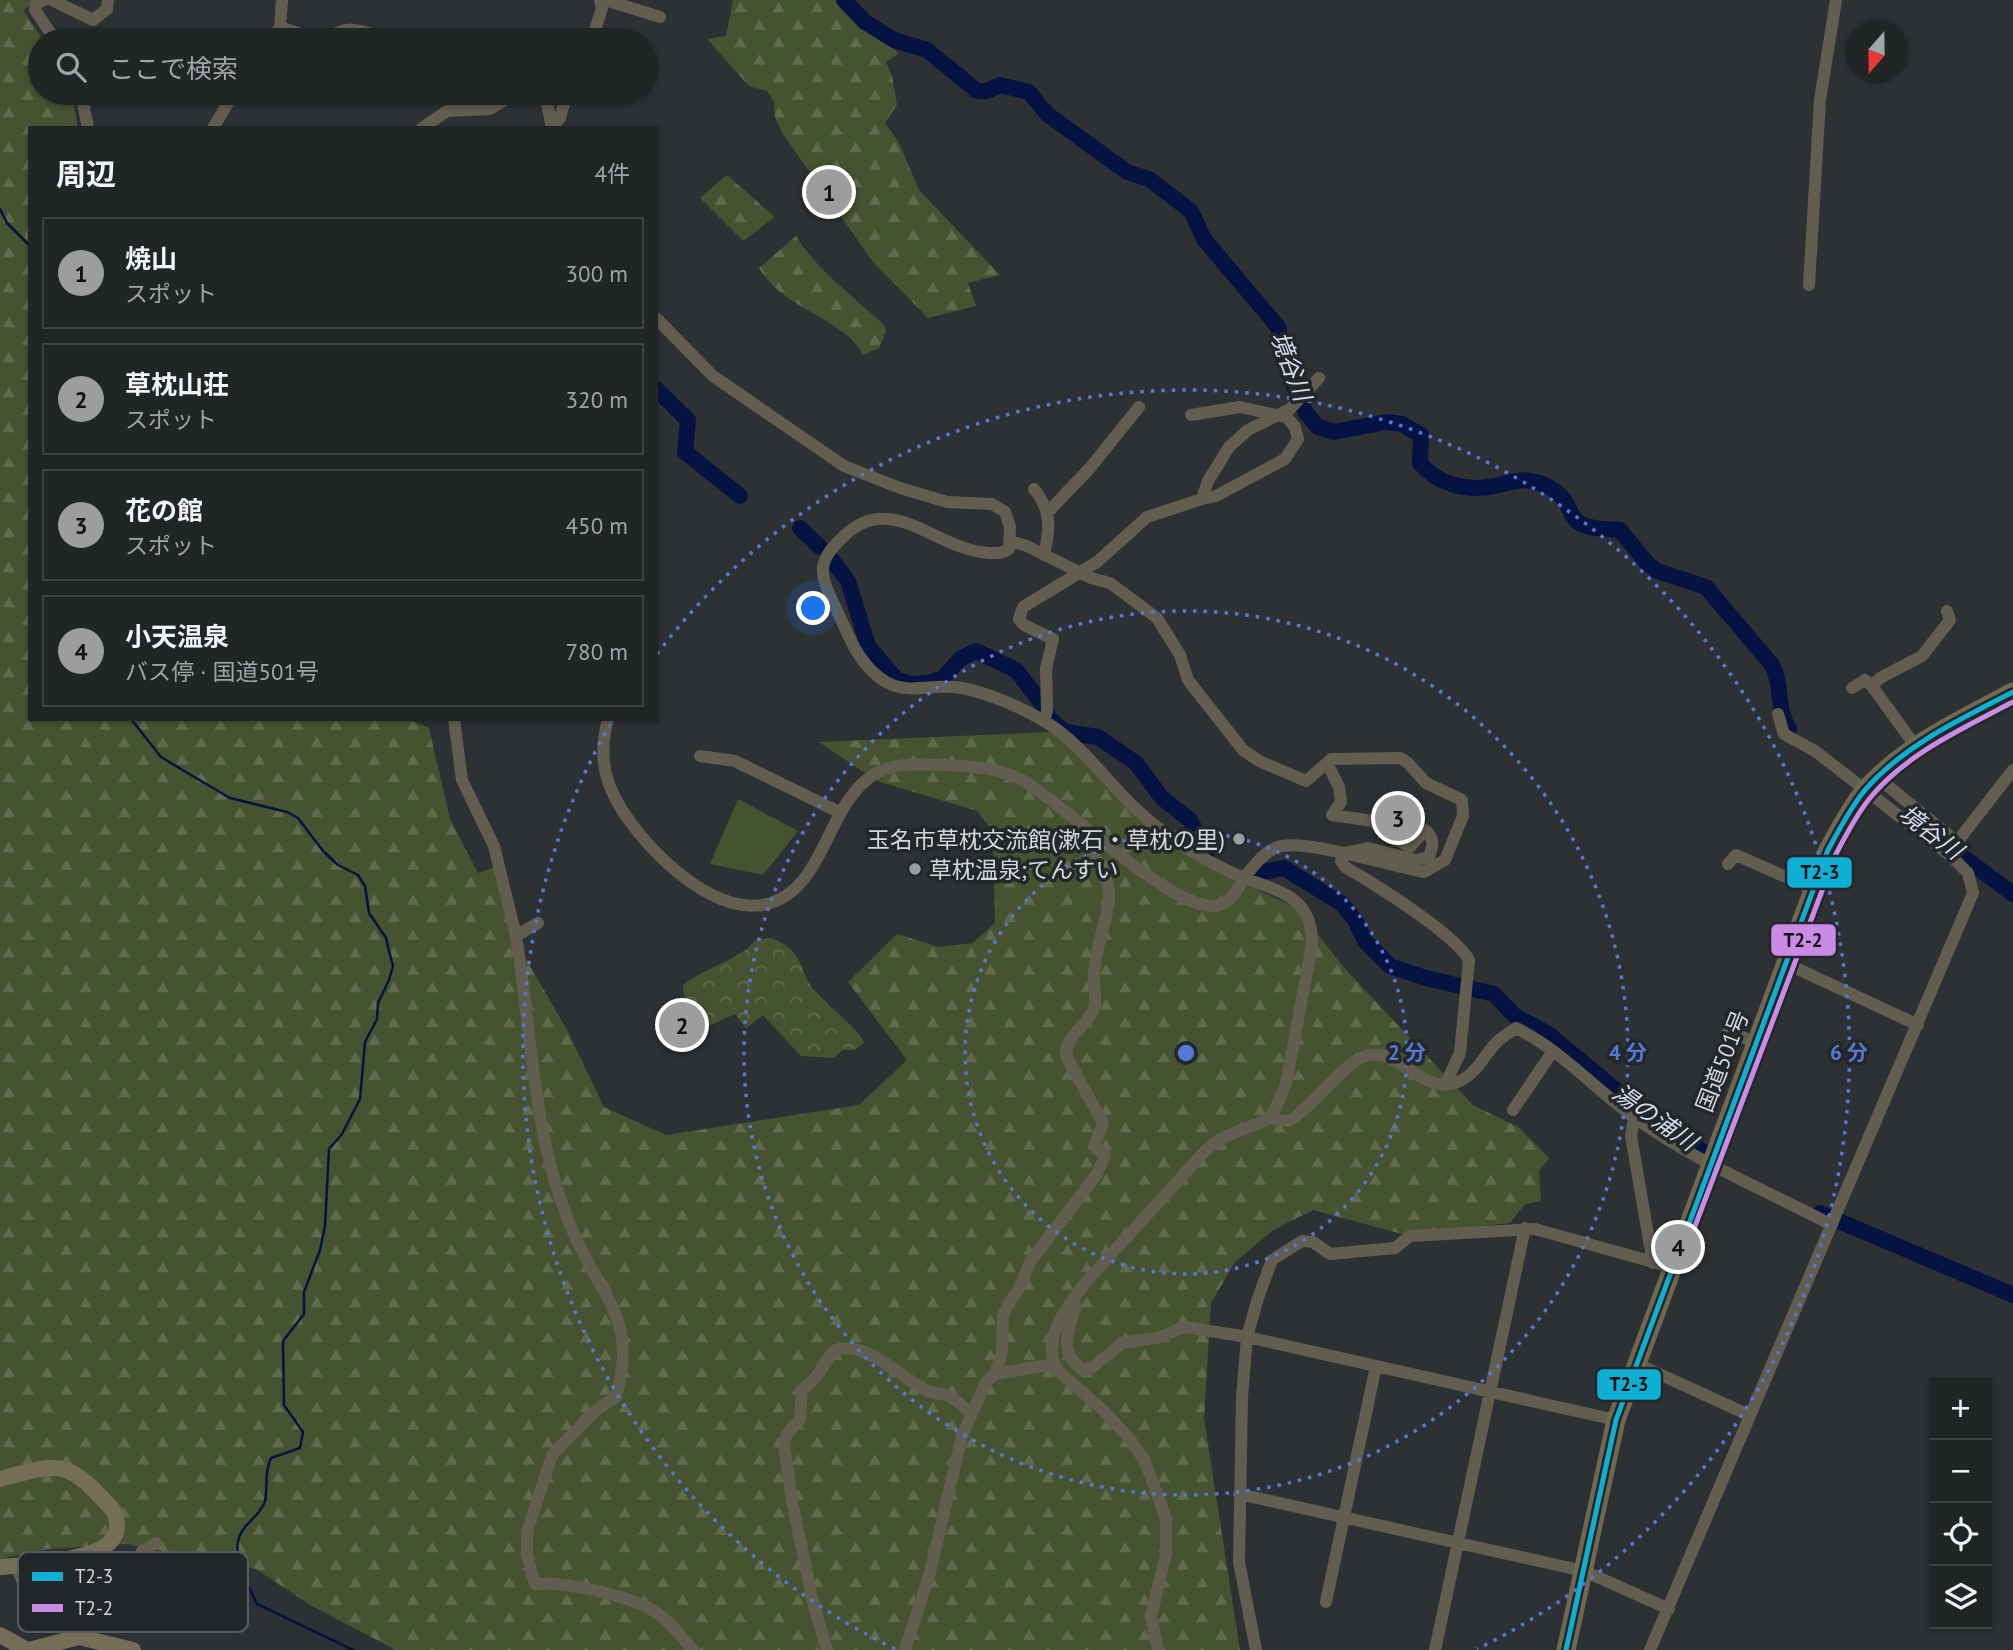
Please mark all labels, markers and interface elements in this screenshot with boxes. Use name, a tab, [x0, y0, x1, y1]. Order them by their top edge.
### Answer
north arrow	[1845, 21, 1908, 84]
search box	[28, 28, 658, 105]
icon: search	[52, 48, 90, 86]
text: ここで検索	[108, 52, 238, 85]
text: 周辺	[56, 154, 116, 193]
text: 4件	[594, 159, 630, 188]
pin: 1	[806, 166, 852, 218]
text: 焼山	[125, 242, 177, 275]
text: 1	[74, 259, 88, 288]
text: 300 m	[566, 259, 628, 288]
text: スポット	[125, 279, 217, 308]
water label: 境谷川	[1264, 327, 1319, 408]
text: 草枕山荘	[125, 368, 229, 401]
text: 2	[74, 385, 88, 414]
text: 320 m	[566, 385, 628, 414]
text: スポット	[125, 405, 217, 434]
text: 花の館	[125, 494, 203, 527]
text: 3	[74, 511, 88, 540]
text: 450 m	[566, 511, 628, 540]
text: スポット	[125, 531, 217, 560]
your location	[796, 591, 830, 625]
text: 小天温泉	[125, 620, 229, 653]
text: 4	[74, 637, 88, 666]
text: 780 m	[566, 637, 628, 666]
text: バス停 · 国道501号	[125, 657, 319, 686]
pin: 3	[1375, 792, 1421, 844]
water label: 境谷川	[1893, 798, 1971, 868]
place label: 玉名市草枕交流館(漱石・草枕の里)	[867, 825, 1225, 854]
marker: 玉名市草枕交流館(漱石・草枕の里)	[1231, 831, 1247, 847]
place label: 草枕温泉;てんすい	[929, 855, 1118, 884]
line badge: T2-3	[1786, 856, 1853, 889]
text: T2-3	[1800, 860, 1840, 884]
marker: 草枕温泉;てんすい	[907, 861, 923, 877]
line badge: T2-2	[1770, 923, 1837, 957]
text: T2-2	[1783, 928, 1823, 952]
pin: 2	[659, 999, 705, 1051]
street label: 国道501号	[1689, 1006, 1755, 1116]
text: 2 分	[1388, 1039, 1426, 1066]
text: 4 分	[1609, 1039, 1647, 1066]
text: 6 分	[1830, 1039, 1868, 1066]
centre of rings	[1174, 1041, 1198, 1065]
water label: 湯の浦川	[1607, 1077, 1706, 1159]
pin: 4	[1655, 1221, 1701, 1273]
line badge: T2-3	[1596, 1368, 1662, 1401]
text: T2-3	[1609, 1372, 1649, 1396]
map controls	[1929, 1377, 1992, 1629]
button: +	[1929, 1377, 1992, 1440]
button: −	[1929, 1440, 1992, 1503]
button: locate	[1929, 1503, 1992, 1566]
legend	[18, 1552, 248, 1632]
text: T2-3	[75, 1564, 113, 1588]
button: layers	[1929, 1566, 1992, 1629]
text: T2-2	[75, 1596, 113, 1620]

